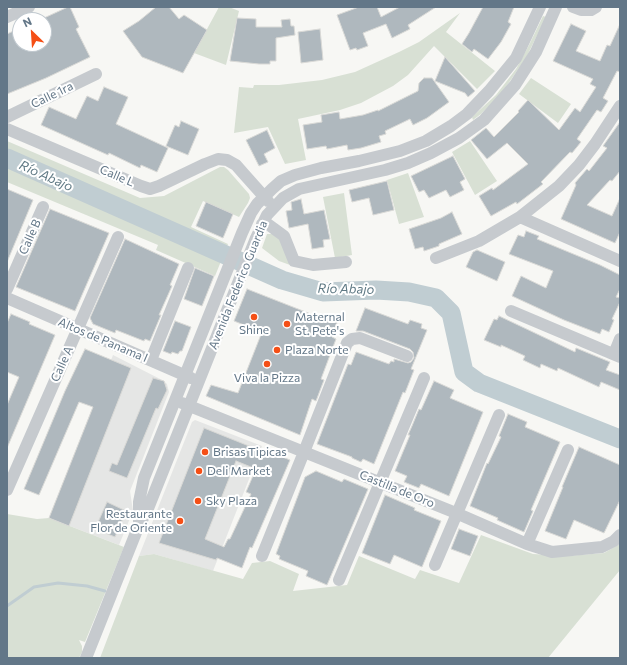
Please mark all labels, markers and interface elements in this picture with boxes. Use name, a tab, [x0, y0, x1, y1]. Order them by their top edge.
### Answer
north arrow	[12, 12, 52, 52]
text: N	[21, 14, 34, 29]
street label: Calle 1ra	[28, 79, 76, 111]
water label: Río Abajo	[17, 157, 75, 195]
street label: Calle L	[98, 162, 136, 190]
street label: Calle B	[16, 217, 44, 257]
street label: Avenida Federico Guardia	[206, 218, 270, 352]
water label: Río Abajo	[317, 281, 375, 297]
place label: Maternal St. Pete's	[295, 310, 345, 338]
marker: Shine	[249, 312, 259, 322]
street label: Altos de Panama I	[56, 315, 150, 365]
marker: Maternal St. Pete's	[282, 319, 292, 329]
place label: Shine	[239, 323, 269, 337]
place label: Plaza Norte	[285, 343, 349, 357]
street label: Calle A	[48, 344, 76, 384]
marker: Plaza Norte	[272, 345, 282, 355]
marker: Viva la Pizza	[262, 359, 272, 369]
place label: Viva la Pizza	[234, 371, 300, 385]
place label: Brisas Tipicas	[213, 445, 287, 459]
marker: Brisas Tipicas	[200, 447, 210, 457]
place label: Deli Market	[207, 464, 270, 478]
marker: Deli Market	[194, 466, 204, 476]
street label: Castilla de Oro	[357, 467, 437, 511]
place label: Sky Plaza	[206, 494, 257, 508]
marker: Sky Plaza	[193, 496, 203, 506]
place label: Restaurante Flor de Oriente	[90, 507, 172, 535]
marker: Restaurante Flor de Oriente	[175, 516, 185, 526]

